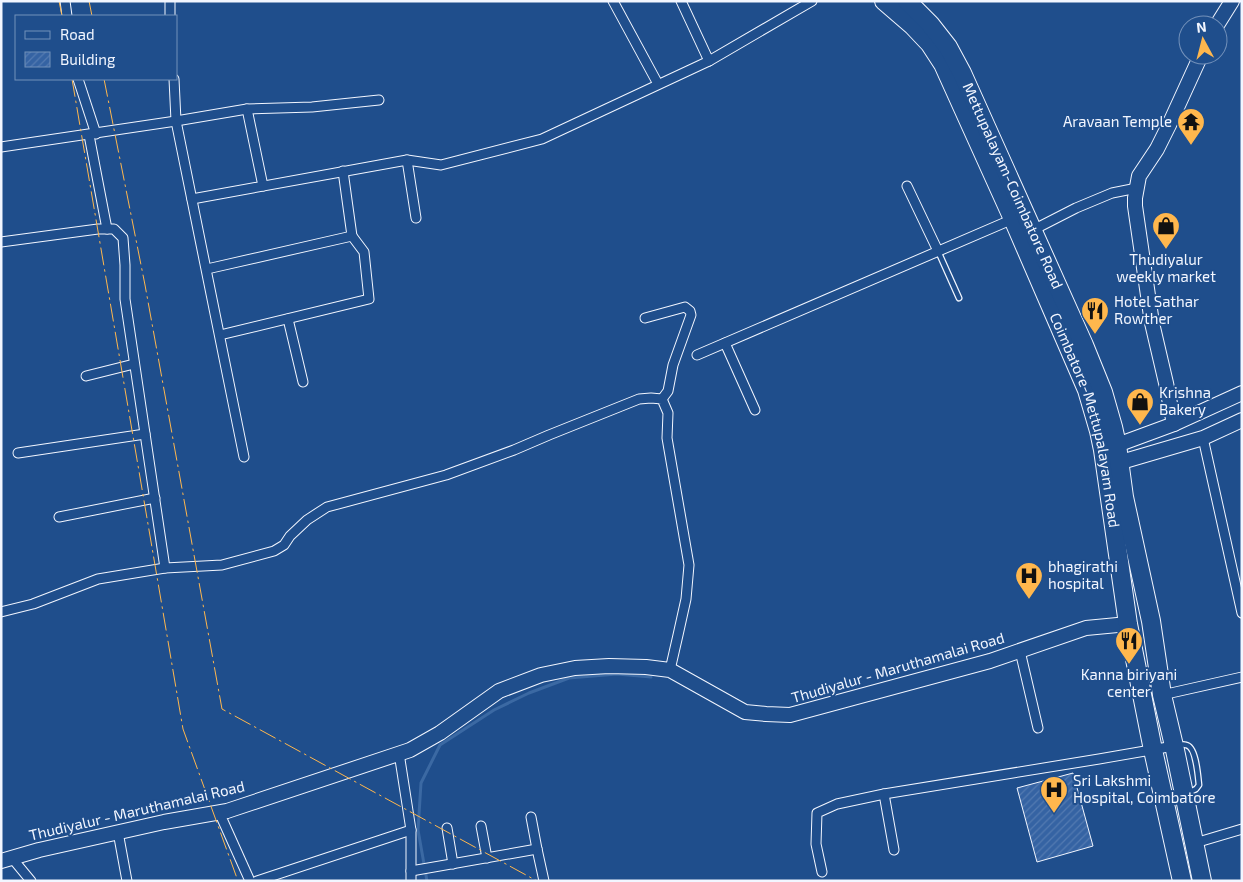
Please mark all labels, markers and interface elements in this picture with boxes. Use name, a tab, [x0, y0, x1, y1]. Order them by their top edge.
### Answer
legend	[15, 15, 178, 80]
north arrow	[1178, 15, 1228, 65]
text: N	[1195, 18, 1207, 36]
text: Road	[60, 25, 95, 43]
text: Building	[60, 50, 116, 68]
street label: Mettupalayam-Coimbatore Road	[960, 80, 1068, 291]
temple icon: Aravaan Temple	[1176, 107, 1206, 146]
place label: Aravaan Temple	[1063, 112, 1172, 130]
shop icon: Thudiyalur weekly market	[1151, 211, 1181, 250]
place label: Thudiyalur weekly market	[1116, 250, 1216, 285]
place label: Hotel Sathar Rowther	[1114, 292, 1199, 327]
restaurant icon: Hotel Sathar Rowther	[1080, 296, 1110, 335]
street label: Coimbatore-Mettupalayam Road	[1047, 310, 1124, 529]
place label: Krishna Bakery	[1159, 383, 1211, 418]
shop icon: Krishna Bakery	[1125, 387, 1155, 426]
place label: bhagirathi hospital	[1048, 557, 1118, 592]
hospital icon: bhagirathi hospital	[1014, 561, 1044, 600]
restaurant icon: Kanna biriyani center	[1114, 626, 1144, 665]
street label: Thudiyalur - Maruthamalai Road	[789, 628, 1006, 706]
place label: Kanna biriyani center	[1081, 665, 1177, 700]
place label: Sri Lakshmi Hospital, Coimbatore	[1073, 771, 1216, 806]
hospital icon: Sri Lakshmi Hospital, Coimbatore	[1039, 775, 1069, 814]
street label: Thudiyalur - Maruthamalai Road	[27, 776, 246, 844]

